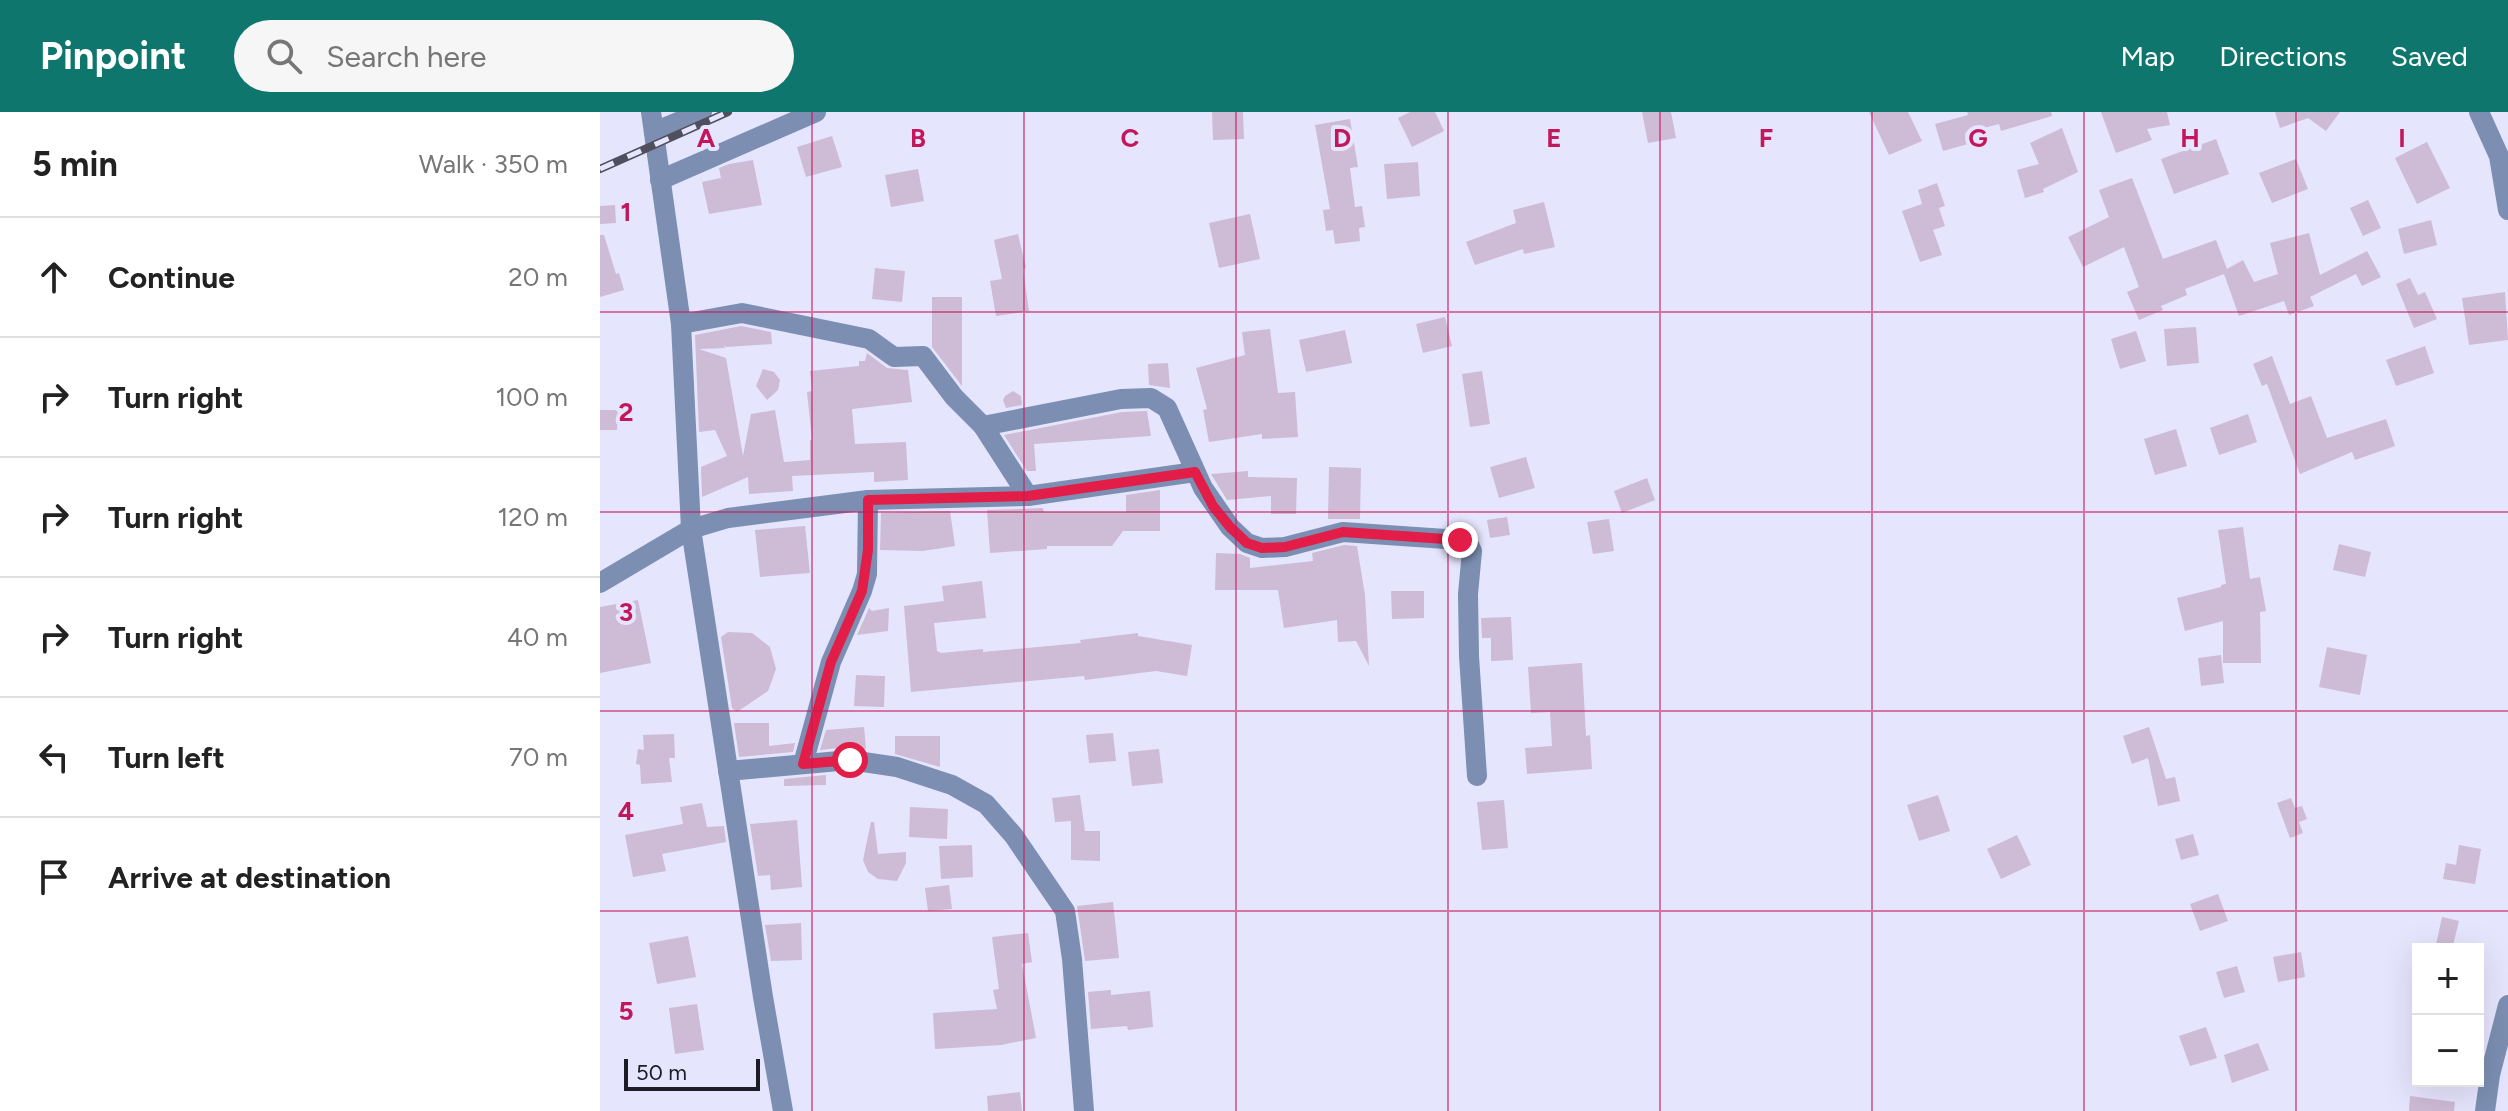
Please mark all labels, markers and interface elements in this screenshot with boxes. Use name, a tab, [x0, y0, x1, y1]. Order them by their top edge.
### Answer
search box	[234, 20, 794, 92]
text: Pinpoint	[40, 33, 186, 79]
icon: search	[262, 34, 306, 78]
text: Search here	[326, 38, 486, 75]
text: Map	[2121, 39, 2175, 73]
text: Directions	[2219, 39, 2347, 73]
text: Saved	[2391, 39, 2468, 73]
text: A	[697, 122, 716, 154]
text: B	[910, 122, 926, 154]
text: C	[1121, 122, 1140, 154]
text: D	[1333, 122, 1351, 154]
text: E	[1546, 122, 1562, 154]
text: F	[1759, 122, 1773, 154]
text: G	[1968, 122, 1988, 154]
text: H	[2180, 122, 2200, 154]
text: I	[2398, 122, 2406, 154]
text: 5 min	[32, 144, 118, 185]
text: Walk · 350 m	[419, 148, 568, 180]
text: 1	[621, 196, 631, 228]
icon: ahead	[32, 255, 76, 299]
text: Continue	[108, 259, 235, 296]
text: 20 m	[508, 261, 568, 293]
icon: right	[32, 375, 76, 419]
text: Turn right	[108, 379, 243, 416]
text: 100 m	[495, 381, 568, 413]
text: 2	[618, 396, 634, 428]
icon: right	[32, 495, 76, 539]
text: Turn right	[108, 499, 243, 536]
text: 120 m	[498, 501, 568, 533]
route end	[1442, 522, 1478, 558]
text: 3	[619, 596, 633, 628]
icon: right	[32, 615, 76, 659]
text: Turn right	[108, 619, 243, 656]
text: 40 m	[507, 621, 568, 653]
icon: left	[32, 735, 76, 779]
text: Turn left	[108, 739, 225, 776]
text: 70 m	[509, 741, 568, 773]
route start	[832, 742, 868, 778]
text: 4	[618, 795, 634, 827]
icon: arrive	[32, 855, 76, 899]
text: Arrive at destination	[108, 859, 391, 896]
map controls	[2412, 943, 2484, 1087]
button: +	[2412, 943, 2484, 1015]
text: 5	[618, 995, 634, 1027]
button: −	[2412, 1015, 2484, 1087]
scale bar	[624, 1055, 760, 1091]
text: 50 m	[636, 1059, 687, 1086]

